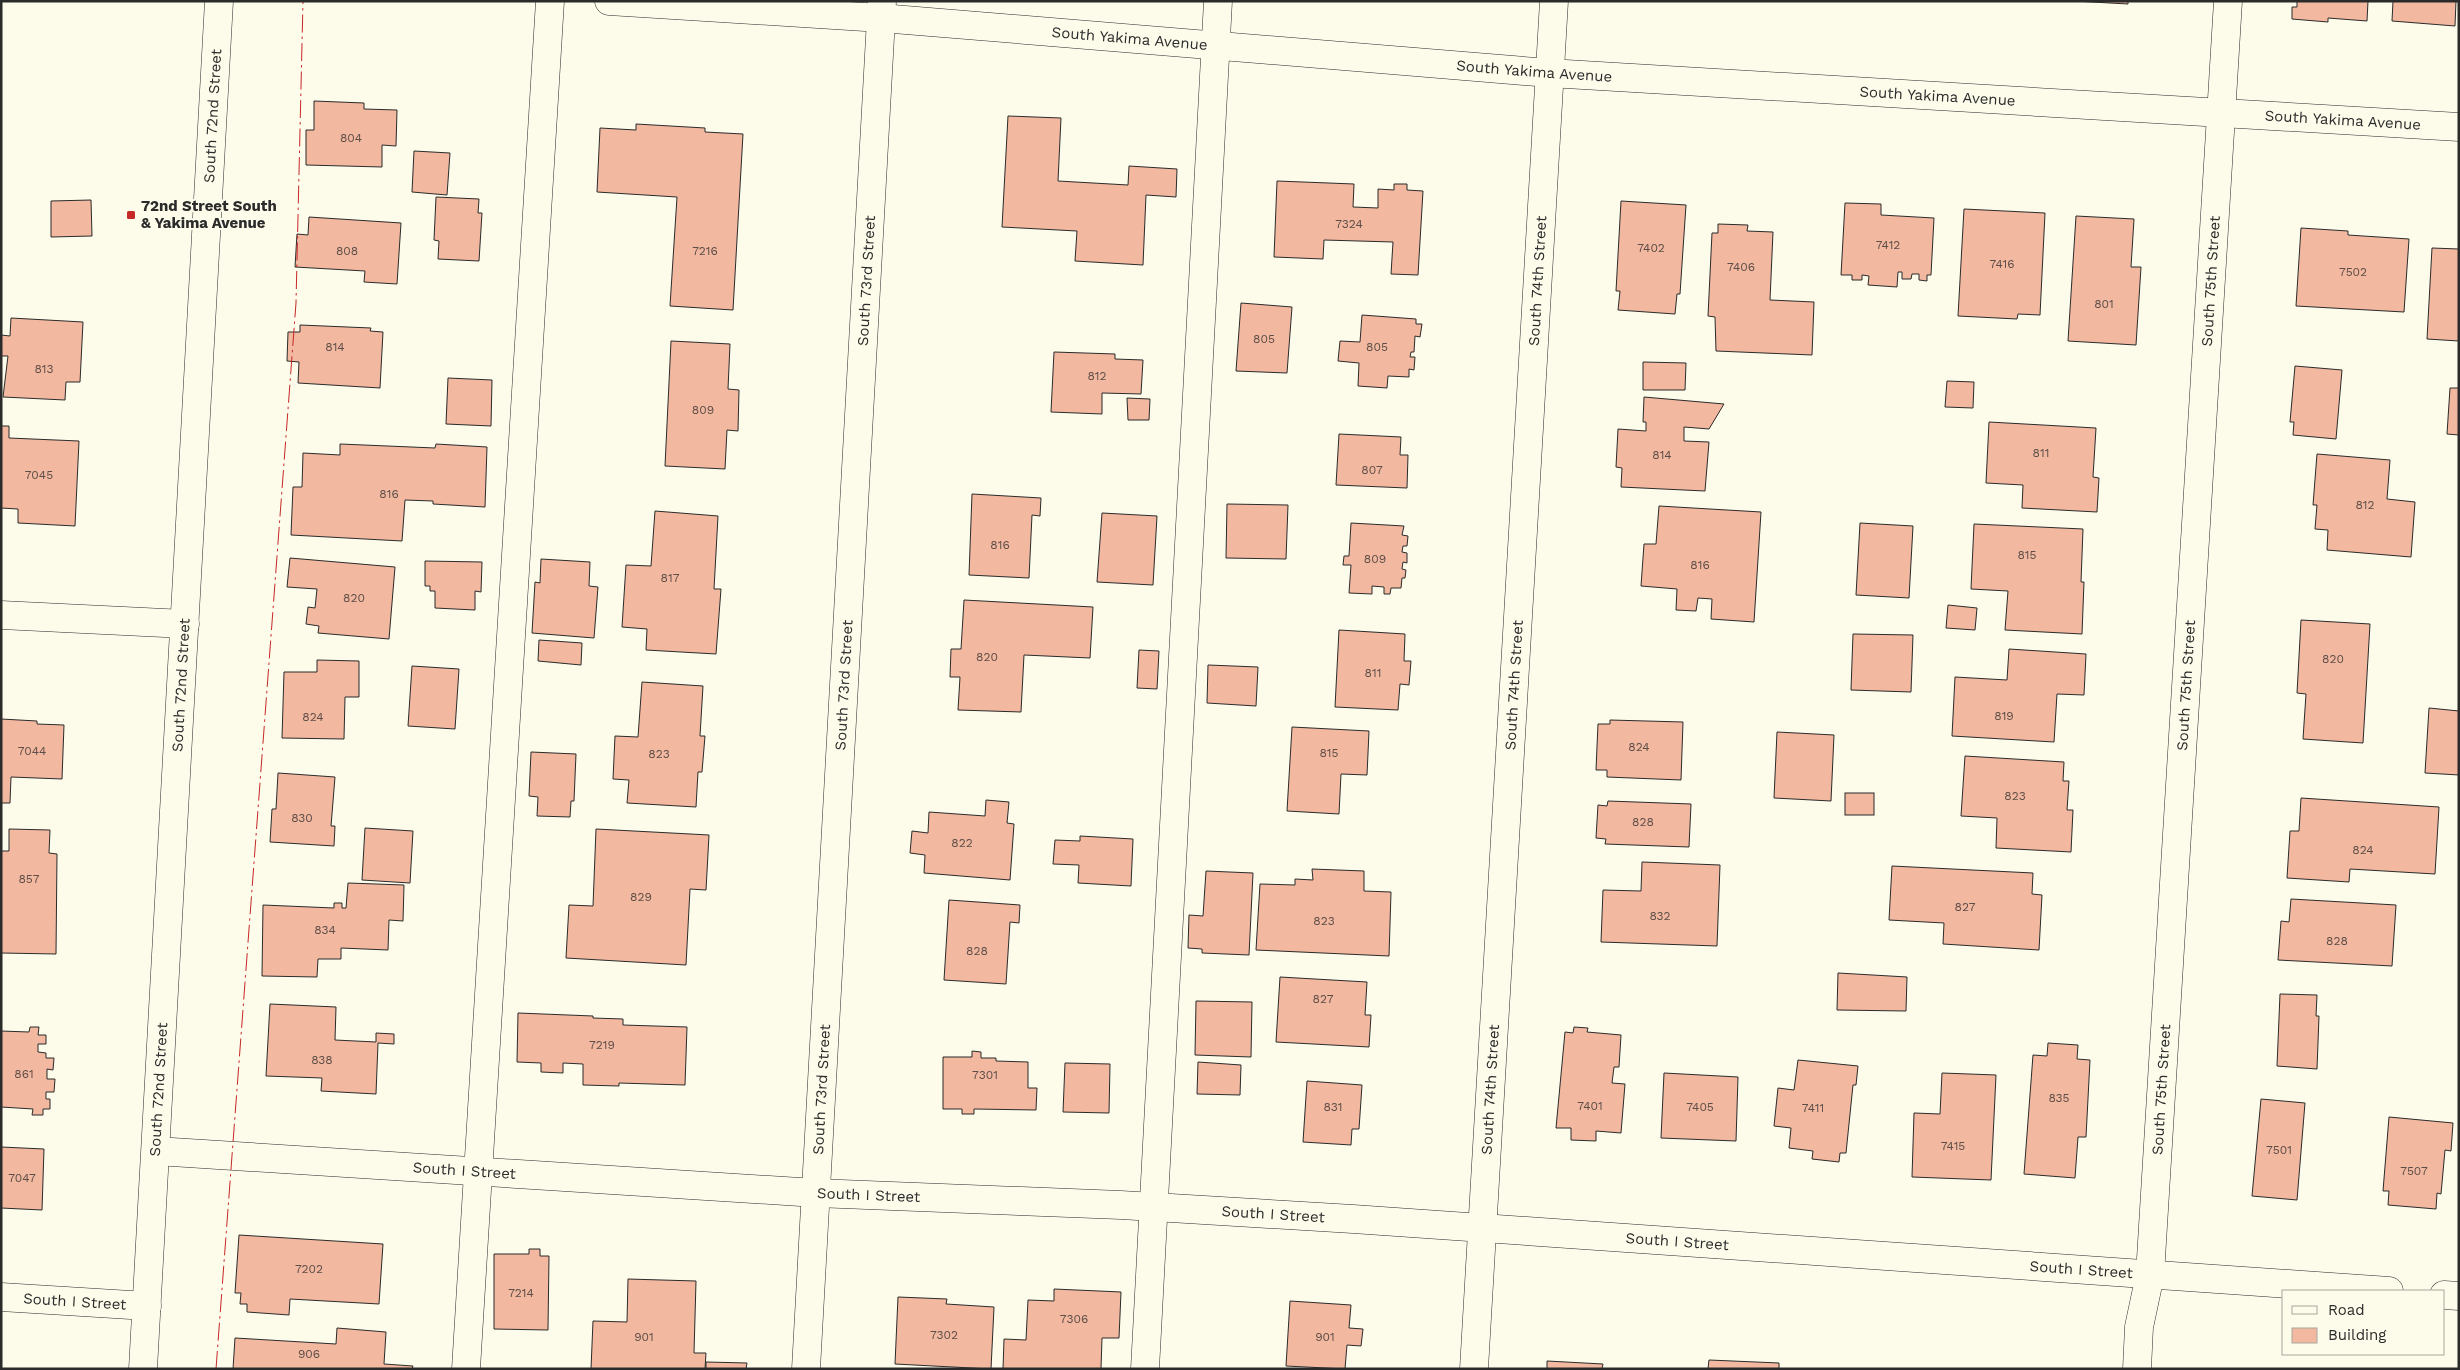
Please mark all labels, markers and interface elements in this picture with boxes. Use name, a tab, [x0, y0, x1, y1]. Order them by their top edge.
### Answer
street label: South Yakima Avenue	[1051, 23, 1208, 54]
street label: South 72nd Street	[200, 48, 225, 183]
street label: South Yakima Avenue	[1456, 56, 1613, 86]
street label: South Yakima Avenue	[1859, 82, 2016, 110]
street label: South Yakima Avenue	[2264, 106, 2421, 134]
house number: 804	[340, 131, 362, 145]
place label: 72nd Street South & Yakima Avenue	[141, 197, 277, 232]
marker: 72nd Street South & Yakima Avenue	[125, 209, 137, 221]
street label: South 73rd Street	[854, 214, 879, 346]
street label: South 74th Street	[1525, 214, 1550, 347]
street label: South 75th Street	[2198, 214, 2224, 347]
house number: 7324	[1335, 217, 1363, 231]
house number: 7412	[1876, 238, 1900, 252]
house number: 7402	[1637, 241, 1665, 255]
house number: 808	[336, 244, 358, 258]
house number: 7216	[692, 244, 718, 258]
house number: 7416	[1989, 257, 2015, 271]
house number: 7406	[1727, 260, 1755, 274]
house number: 7502	[2339, 265, 2367, 279]
house number: 801	[2094, 297, 2114, 311]
house number: 805	[1253, 332, 1275, 346]
house number: 814	[325, 340, 345, 354]
house number: 805	[1366, 340, 1388, 354]
house number: 813	[34, 362, 54, 376]
house number: 812	[1087, 369, 1107, 383]
house number: 809	[692, 403, 714, 417]
house number: 811	[2033, 446, 2049, 460]
house number: 814	[1652, 448, 1672, 462]
house number: 807	[1361, 463, 1383, 477]
house number: 7045	[25, 468, 53, 482]
house number: 816	[379, 487, 399, 501]
house number: 812	[2355, 498, 2375, 512]
house number: 816	[990, 538, 1010, 552]
house number: 815	[2017, 548, 2037, 562]
house number: 809	[1364, 552, 1386, 566]
house number: 816	[1690, 558, 1710, 572]
house number: 817	[661, 571, 680, 585]
house number: 820	[343, 591, 365, 605]
street label: South 72nd Street	[168, 617, 194, 753]
street label: South 73rd Street	[831, 619, 857, 751]
street label: South 74th Street	[1501, 619, 1527, 751]
street label: South 75th Street	[2173, 619, 2199, 751]
house number: 820	[976, 650, 998, 664]
house number: 820	[2322, 652, 2344, 666]
house number: 811	[1365, 666, 1381, 680]
house number: 819	[1994, 709, 2014, 723]
house number: 824	[302, 710, 324, 724]
house number: 824	[1628, 740, 1650, 754]
house number: 7044	[18, 744, 46, 758]
house number: 815	[1319, 746, 1339, 760]
house number: 823	[648, 747, 670, 761]
house number: 823	[2004, 789, 2026, 803]
house number: 830	[291, 811, 313, 825]
house number: 828	[1632, 815, 1654, 829]
house number: 822	[951, 836, 973, 850]
house number: 824	[2352, 843, 2374, 857]
house number: 857	[18, 872, 40, 886]
house number: 829	[630, 890, 652, 904]
house number: 827	[1955, 900, 1976, 914]
house number: 832	[1649, 909, 1671, 923]
house number: 823	[1313, 914, 1335, 928]
house number: 834	[314, 923, 336, 937]
house number: 828	[2326, 934, 2348, 948]
house number: 828	[966, 944, 988, 958]
house number: 827	[1313, 992, 1334, 1006]
street label: South 72nd Street	[146, 1021, 171, 1157]
street label: South 73rd Street	[809, 1023, 834, 1155]
street label: South 74th Street	[1478, 1023, 1503, 1155]
street label: South 75th Street	[2148, 1023, 2174, 1156]
house number: 7219	[589, 1038, 615, 1052]
house number: 838	[311, 1053, 333, 1067]
house number: 861	[14, 1067, 34, 1081]
house number: 7301	[972, 1068, 998, 1082]
house number: 835	[2048, 1091, 2070, 1105]
house number: 7401	[1577, 1099, 1603, 1113]
house number: 831	[1324, 1100, 1342, 1114]
house number: 7405	[1686, 1100, 1714, 1114]
house number: 7411	[1802, 1101, 1824, 1115]
house number: 7415	[1941, 1139, 1965, 1153]
house number: 7501	[2266, 1143, 2292, 1157]
street label: South I Street	[412, 1158, 517, 1183]
house number: 7507	[2400, 1164, 2428, 1178]
house number: 7047	[8, 1171, 36, 1185]
street label: South I Street	[817, 1184, 921, 1206]
street label: South I Street	[1221, 1202, 1326, 1226]
street label: South I Street	[1625, 1229, 1730, 1254]
street label: South I Street	[2029, 1257, 2134, 1282]
house number: 7202	[295, 1262, 323, 1276]
house number: 7214	[508, 1286, 534, 1300]
street label: South I Street	[23, 1289, 128, 1314]
legend	[2282, 1290, 2445, 1355]
text: Road	[2328, 1301, 2365, 1319]
house number: 7306	[1060, 1312, 1088, 1326]
text: Building	[2328, 1326, 2386, 1344]
house number: 7302	[930, 1328, 958, 1342]
house number: 901	[634, 1330, 654, 1344]
house number: 901	[1315, 1330, 1335, 1344]
house number: 906	[298, 1347, 320, 1361]

